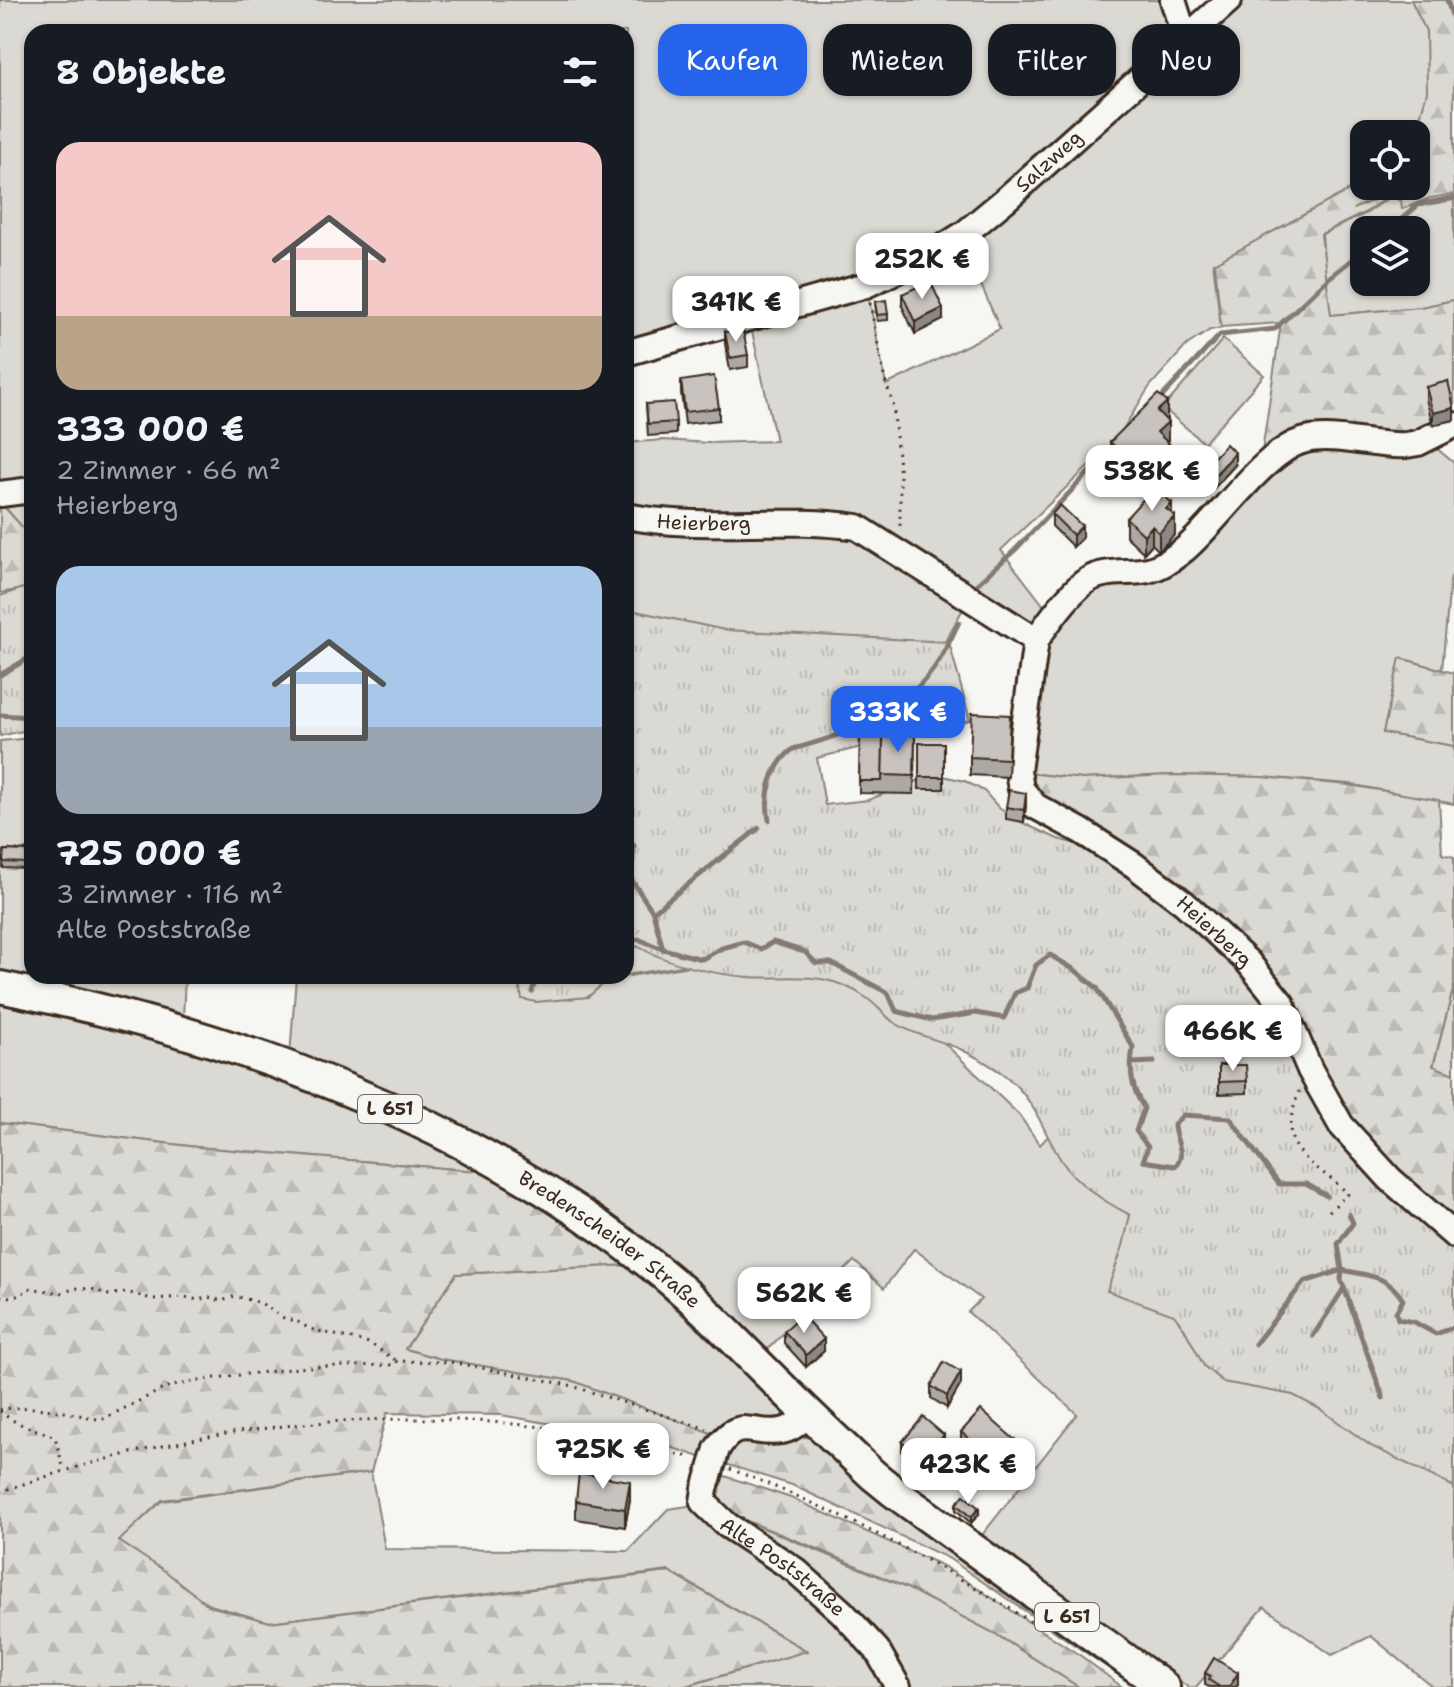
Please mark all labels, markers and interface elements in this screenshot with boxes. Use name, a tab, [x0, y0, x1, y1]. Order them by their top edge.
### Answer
chip: Kaufen	[658, 24, 807, 96]
chip: Mieten	[823, 24, 972, 96]
chip: Filter	[988, 24, 1116, 96]
chip: Neu	[1132, 24, 1240, 96]
text: 8 Objekte	[56, 49, 227, 95]
icon: filters	[558, 50, 602, 94]
map controls	[1350, 120, 1430, 296]
button: locate	[1350, 120, 1430, 200]
street label: Salzweg	[1010, 124, 1088, 198]
icon: home	[257, 194, 401, 338]
button: layers	[1350, 216, 1430, 296]
pin: 252K €	[857, 233, 987, 301]
text: 252K €	[874, 241, 970, 276]
pin: 341K €	[671, 276, 801, 344]
text: 341K €	[690, 284, 782, 319]
text: 333 000 €	[56, 406, 244, 452]
pin: 538K €	[1087, 445, 1217, 513]
text: 2 Zimmer · 66 m²	[56, 452, 281, 487]
text: 538K €	[1103, 453, 1201, 488]
text: Heierberg	[56, 487, 178, 522]
street label: Heierberg	[655, 508, 751, 536]
icon: home	[257, 618, 401, 762]
pin: 333K €	[833, 686, 963, 754]
text: 333K €	[849, 694, 947, 729]
text: 725 000 €	[56, 830, 241, 876]
text: 3 Zimmer · 116 m²	[56, 876, 283, 911]
street label: Heierberg	[1171, 890, 1258, 972]
text: Alte Poststraße	[56, 911, 252, 946]
pin: 466K €	[1168, 1005, 1298, 1073]
text: 466K €	[1183, 1013, 1283, 1048]
road number: L 651	[358, 1095, 422, 1123]
street label: Bredenscheider Straße	[514, 1165, 707, 1314]
pin: 562K €	[739, 1267, 869, 1335]
text: 562K €	[756, 1275, 852, 1310]
pin: 725K €	[538, 1423, 668, 1491]
text: 725K €	[555, 1431, 651, 1466]
pin: 423K €	[903, 1438, 1033, 1506]
text: 423K €	[919, 1446, 1017, 1481]
street label: Alte Poststraße	[715, 1511, 851, 1622]
road number: L 651	[1035, 1603, 1099, 1631]

